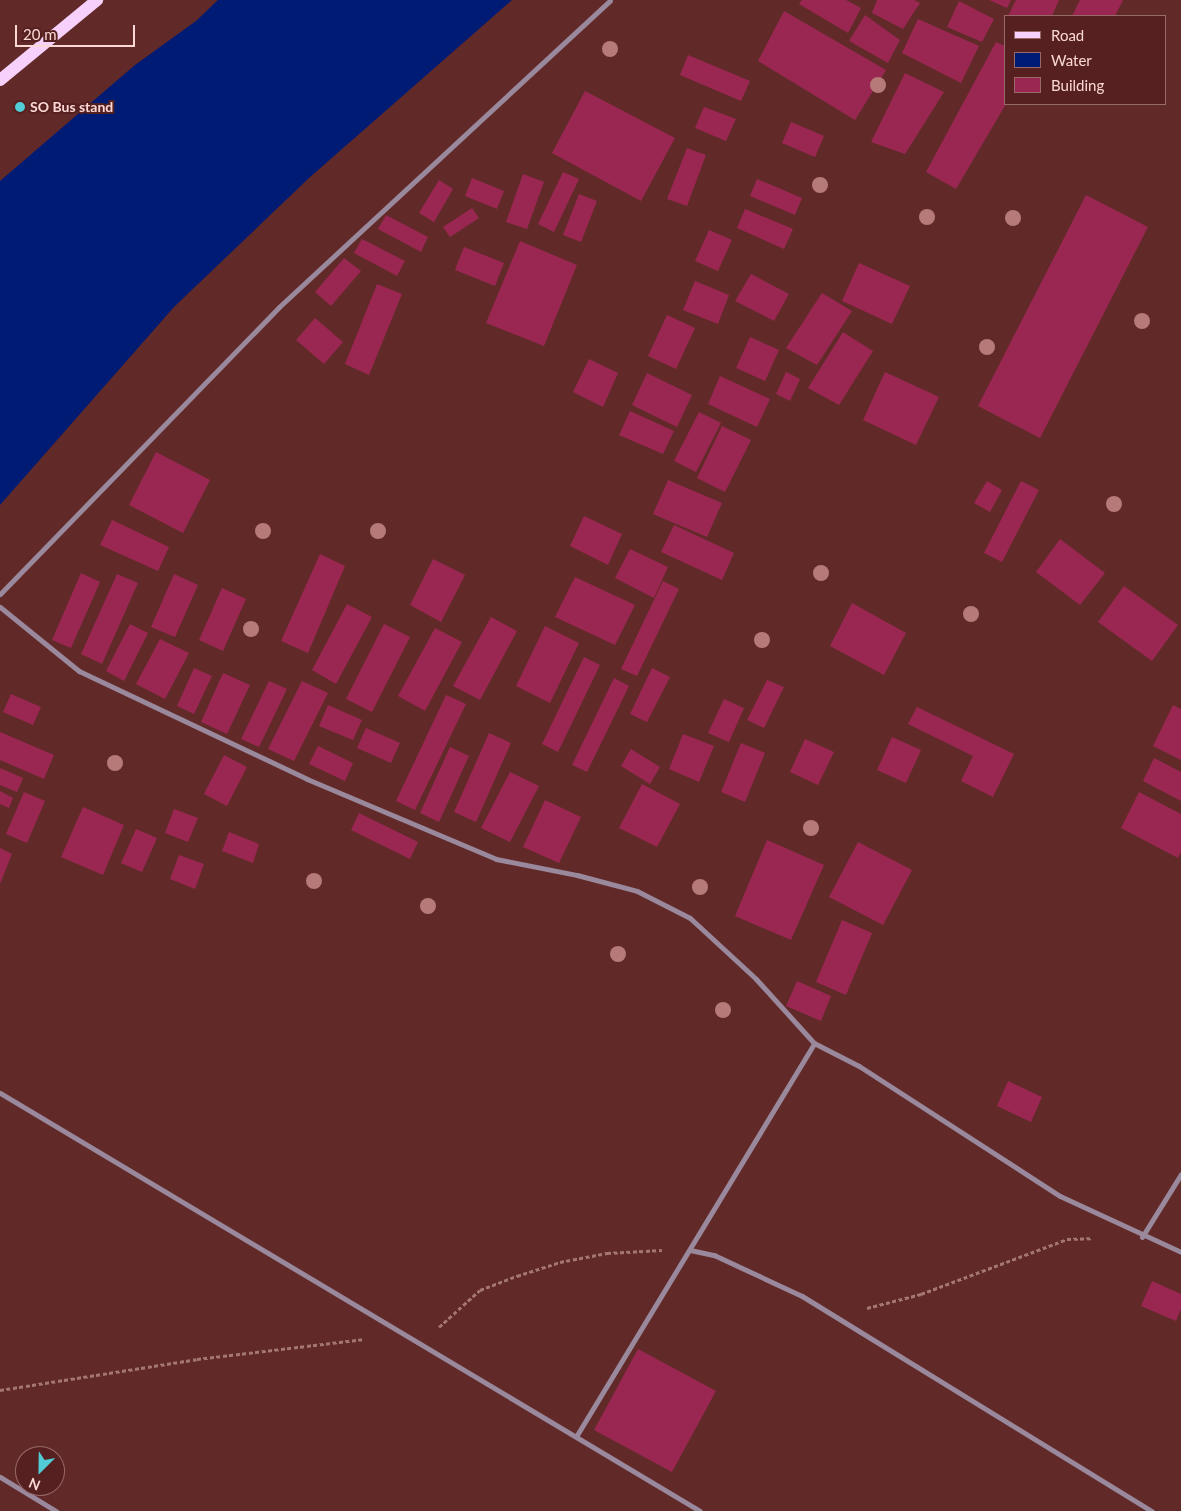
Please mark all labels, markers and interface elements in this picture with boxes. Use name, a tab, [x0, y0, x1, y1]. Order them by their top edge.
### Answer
scale bar	[18, 15, 138, 47]
legend	[1004, 15, 1166, 105]
text: 20 m	[23, 25, 57, 43]
text: Road	[1051, 26, 1084, 44]
text: Water	[1051, 51, 1092, 69]
text: Building	[1051, 76, 1104, 94]
place label: SO Bus stand	[30, 99, 113, 115]
marker: SO Bus stand	[14, 101, 26, 113]
north arrow	[15, 1446, 65, 1496]
text: N	[26, 1474, 43, 1494]

